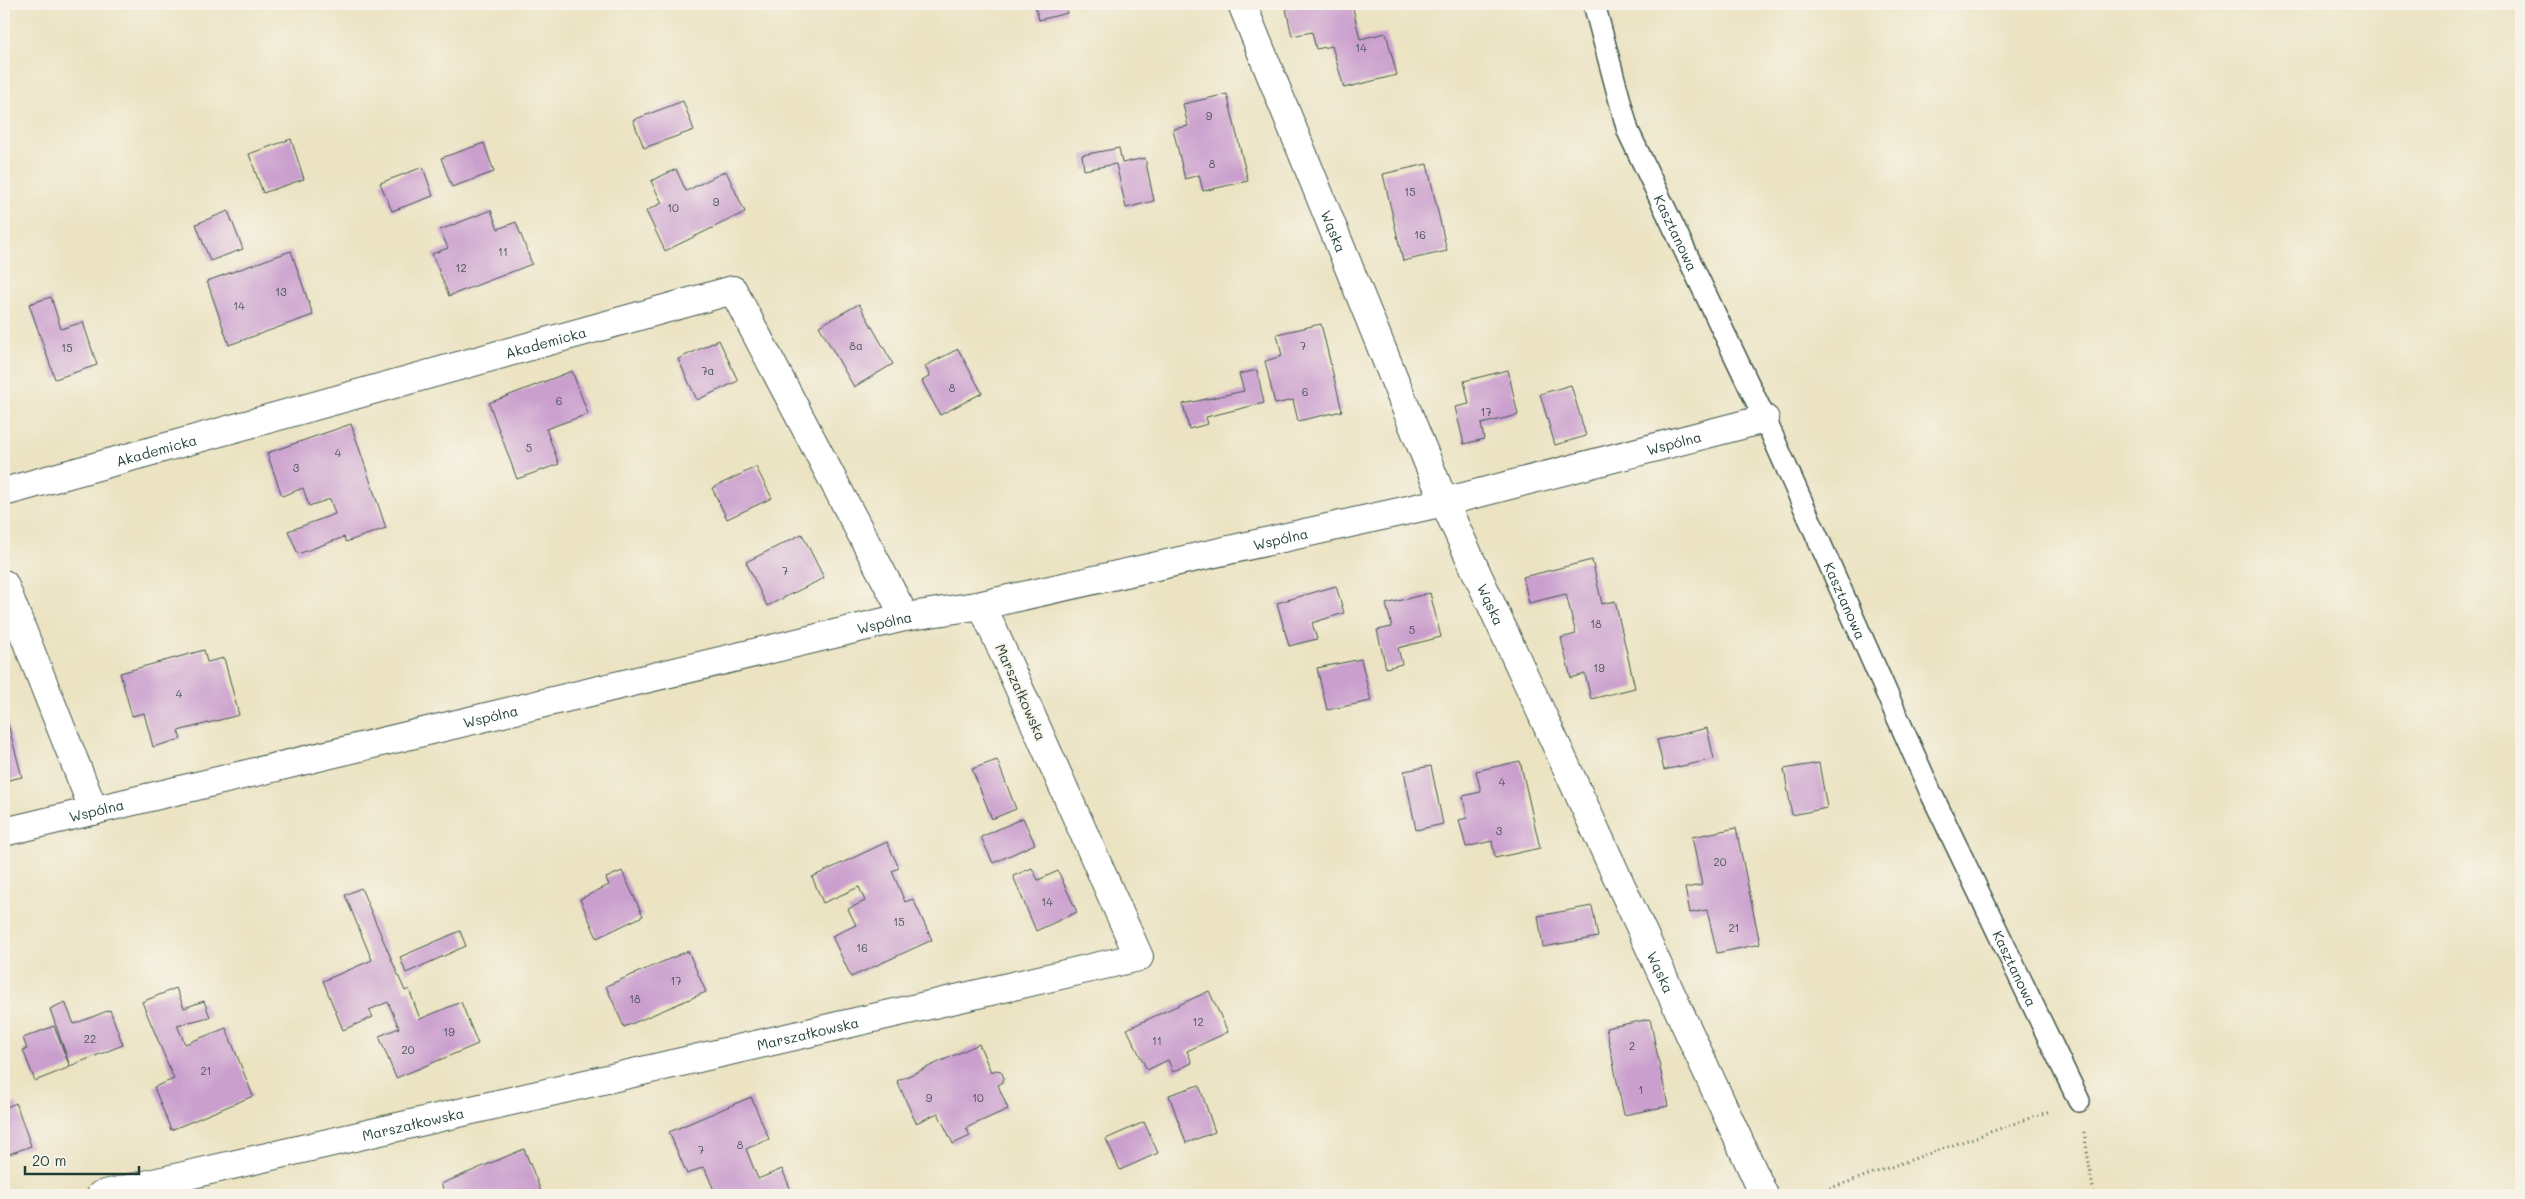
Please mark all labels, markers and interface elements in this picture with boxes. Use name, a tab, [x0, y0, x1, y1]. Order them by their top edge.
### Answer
house number: 14	[1355, 40, 1367, 55]
house number: 9	[1206, 108, 1213, 123]
house number: 8	[1209, 156, 1216, 171]
house number: 15	[1404, 184, 1416, 199]
street label: Kasztanowa	[1650, 191, 1703, 274]
house number: 9	[713, 194, 720, 209]
house number: 10	[667, 200, 679, 215]
street label: Wąska	[1317, 207, 1351, 255]
house number: 16	[1414, 227, 1426, 242]
house number: 11	[498, 244, 508, 259]
house number: 12	[455, 260, 467, 275]
house number: 13	[275, 284, 287, 299]
house number: 14	[233, 298, 245, 313]
street label: Akademicka	[503, 322, 588, 362]
house number: 8a	[849, 338, 863, 353]
house number: 7	[1300, 338, 1306, 353]
house number: 15	[61, 340, 73, 355]
house number: 7a	[702, 363, 715, 378]
house number: 8	[949, 380, 956, 395]
house number: 6	[1302, 384, 1308, 399]
house number: 6	[556, 393, 562, 408]
house number: 17	[1480, 404, 1492, 419]
street label: Wspólna	[1644, 426, 1703, 459]
street label: Akademicka	[114, 430, 199, 470]
house number: 5	[526, 440, 532, 455]
house number: 4	[335, 445, 342, 460]
house number: 3	[293, 460, 300, 475]
street label: Wspólna	[1251, 523, 1310, 554]
street label: Kasztanowa	[1820, 559, 1871, 642]
house number: 7	[782, 563, 788, 578]
street label: Wąska	[1473, 580, 1509, 628]
street label: Wspólna	[855, 607, 913, 638]
house number: 18	[1590, 616, 1602, 631]
house number: 5	[1409, 622, 1415, 637]
street label: Marszałkowska	[991, 641, 1051, 743]
house number: 19	[1593, 660, 1605, 675]
house number: 4	[176, 686, 183, 701]
street label: Wspólna	[461, 700, 520, 732]
house number: 4	[1499, 774, 1506, 789]
street label: Wspólna	[67, 794, 126, 826]
house number: 3	[1496, 823, 1503, 838]
house number: 20	[1714, 854, 1727, 869]
house number: 14	[1041, 894, 1053, 909]
house number: 15	[893, 914, 905, 929]
house number: 21	[1728, 920, 1740, 935]
street label: Kasztanowa	[1989, 927, 2042, 1010]
house number: 16	[856, 940, 868, 955]
street label: Wąska	[1643, 948, 1679, 996]
house number: 17	[670, 973, 682, 988]
house number: 18	[629, 991, 641, 1006]
street label: Marszałkowska	[755, 1012, 861, 1054]
house number: 12	[1192, 1014, 1204, 1029]
house number: 19	[443, 1024, 455, 1039]
house number: 22	[84, 1031, 96, 1046]
house number: 11	[1152, 1033, 1162, 1048]
house number: 2	[1629, 1038, 1635, 1053]
house number: 20	[402, 1042, 415, 1057]
house number: 21	[200, 1063, 212, 1078]
house number: 1	[1639, 1082, 1643, 1097]
house number: 9	[926, 1090, 933, 1105]
house number: 10	[972, 1090, 984, 1105]
street label: Marszałkowska	[360, 1103, 466, 1144]
house number: 8	[737, 1137, 744, 1152]
house number: 7	[698, 1142, 704, 1157]
scale bar	[25, 1144, 139, 1176]
text: 20 m	[32, 1150, 66, 1170]

